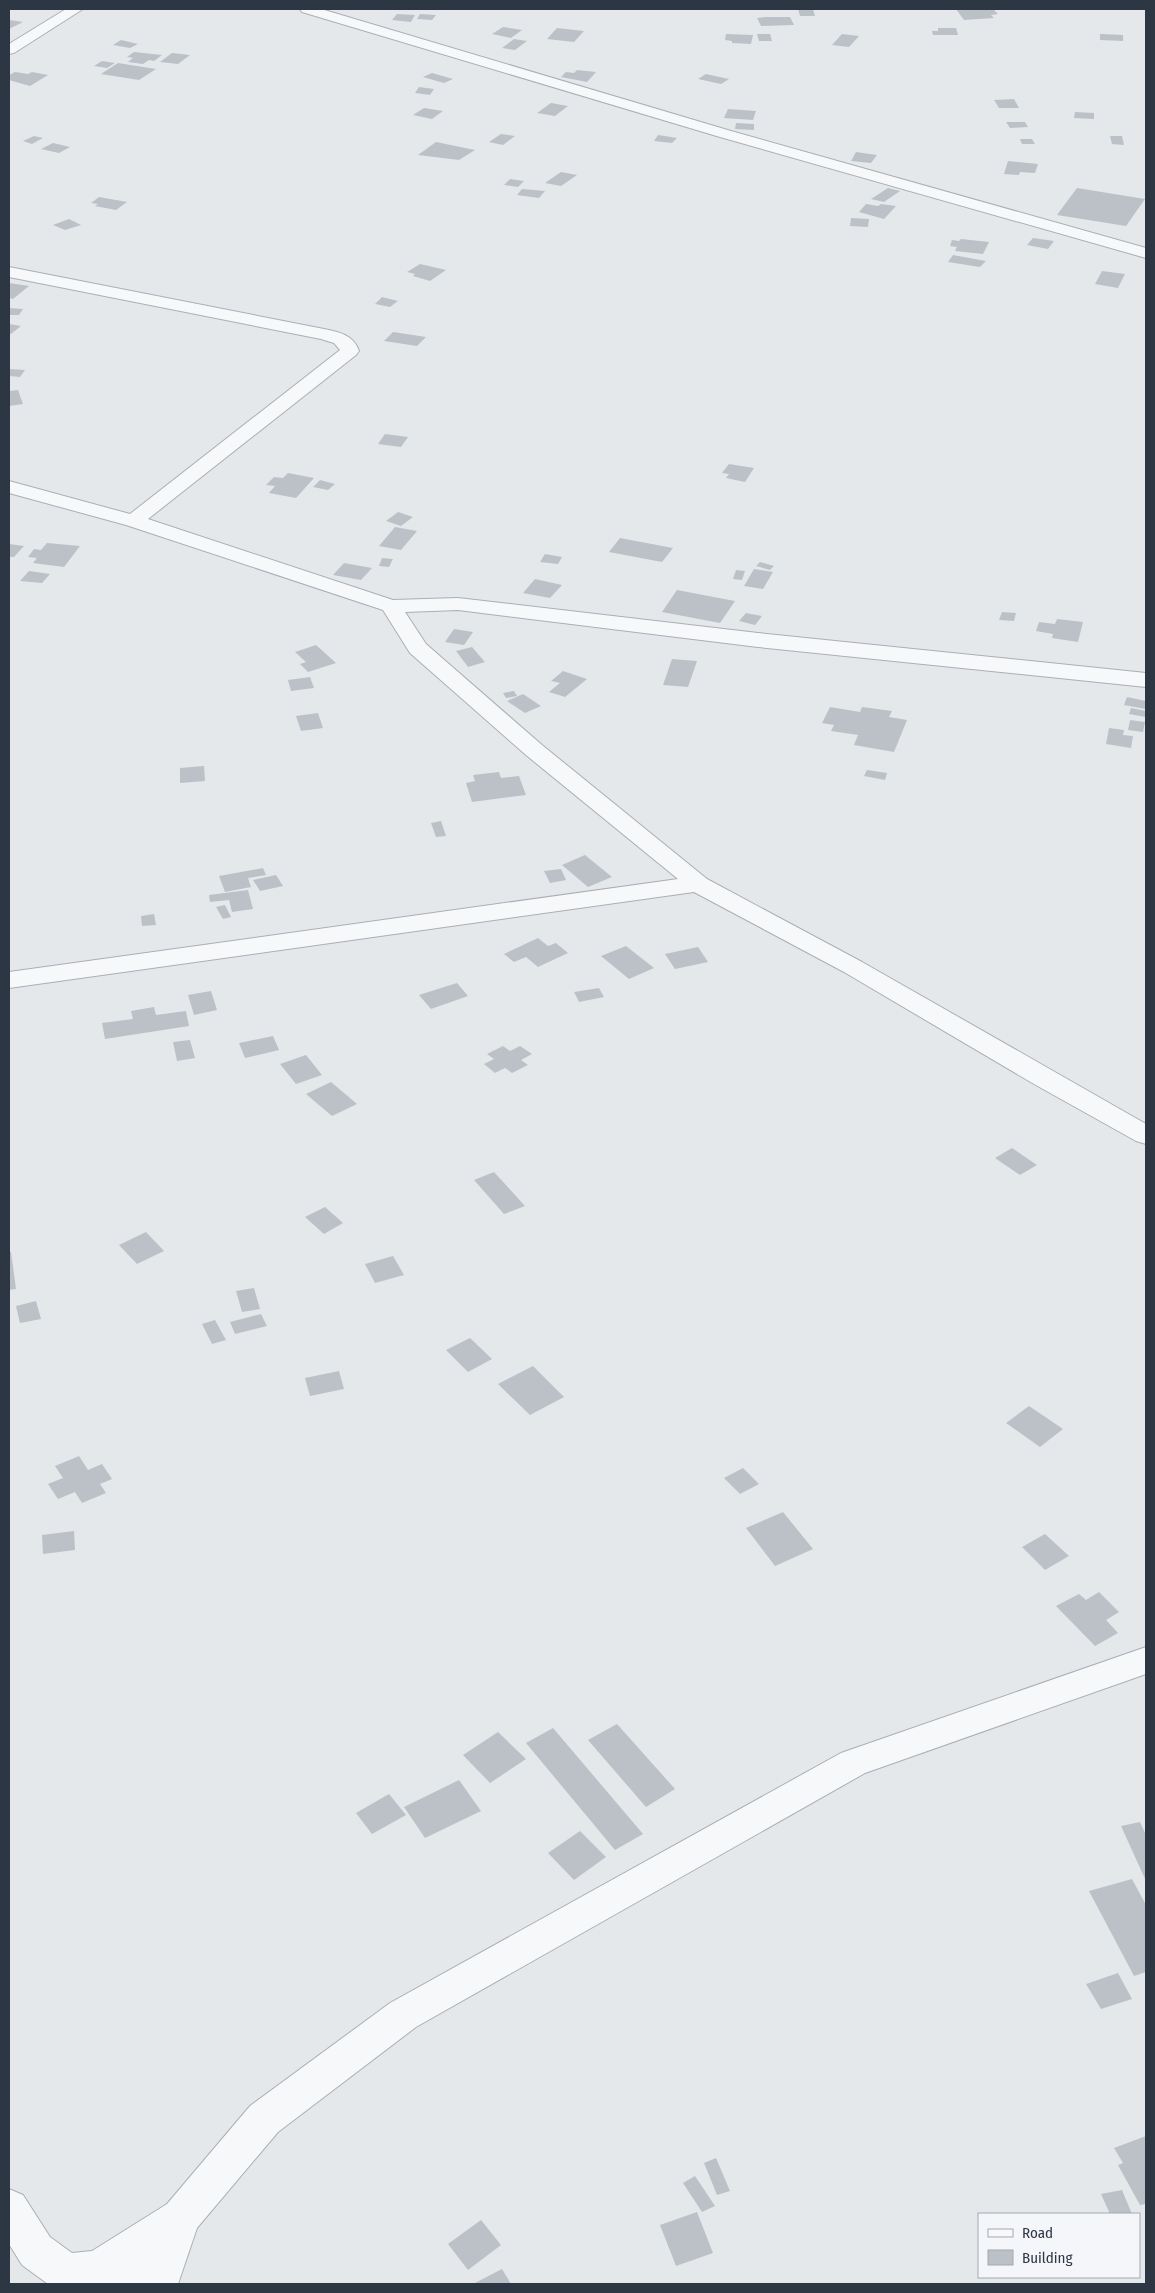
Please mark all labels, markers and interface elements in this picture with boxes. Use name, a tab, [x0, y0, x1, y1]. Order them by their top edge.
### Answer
legend	[978, 2213, 1140, 2278]
text: Road	[1022, 2224, 1053, 2242]
text: Building	[1022, 2249, 1073, 2267]

